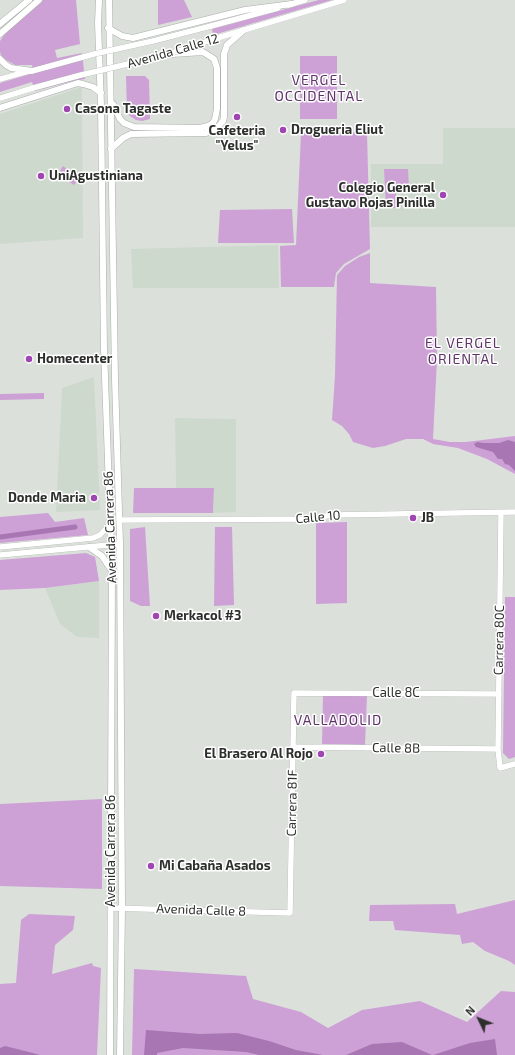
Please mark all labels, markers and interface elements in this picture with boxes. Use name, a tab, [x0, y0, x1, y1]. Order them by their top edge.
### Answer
street label: Avenida Calle 12	[125, 30, 221, 72]
district label: VERGEL OCCIDENTAL	[274, 72, 364, 104]
place label: Casona Tagaste	[75, 101, 171, 117]
marker: Casona Tagaste	[62, 104, 72, 114]
marker: Cafeteria "Yelus"	[232, 112, 242, 122]
place label: Drogueria Eliut	[291, 122, 383, 138]
place label: Cafeteria "Yelus"	[209, 123, 265, 154]
marker: Drogueria Eliut	[278, 125, 288, 135]
place label: UniAgustiniana	[49, 168, 143, 184]
marker: UniAgustiniana	[36, 171, 46, 181]
place label: Colegio General Gustavo Rojas Pinilla	[306, 180, 435, 211]
marker: Colegio General Gustavo Rojas Pinilla	[438, 190, 448, 200]
district label: EL VERGEL ORIENTAL	[425, 335, 501, 368]
place label: Homecenter	[37, 351, 112, 367]
marker: Homecenter	[24, 354, 34, 364]
street label: Avenida Carrera 86	[100, 471, 120, 583]
place label: Donde Maria	[8, 490, 86, 506]
marker: Donde Maria	[89, 493, 99, 503]
street label: Calle 10	[295, 507, 341, 527]
place label: JB	[421, 510, 434, 526]
marker: JB	[408, 513, 418, 523]
street label: Carrera 80C	[491, 605, 507, 675]
place label: Merkacol #3	[164, 608, 241, 624]
marker: Merkacol #3	[151, 611, 161, 621]
street label: Calle 8C	[372, 685, 420, 701]
district label: VALLADOLID	[294, 712, 382, 728]
street label: Calle 8B	[372, 740, 420, 756]
place label: El Brasero Al Rojo	[204, 746, 313, 762]
marker: El Brasero Al Rojo	[316, 749, 326, 759]
street label: Carrera 81F	[284, 769, 300, 837]
street label: Avenida Carrera 86	[103, 795, 119, 907]
place label: Mi Cabaña Asados	[159, 858, 271, 874]
marker: Mi Cabaña Asados	[146, 861, 156, 871]
street label: Avenida Calle 8	[156, 901, 246, 919]
north arrow	[459, 999, 499, 1039]
text: N	[462, 1003, 477, 1018]

